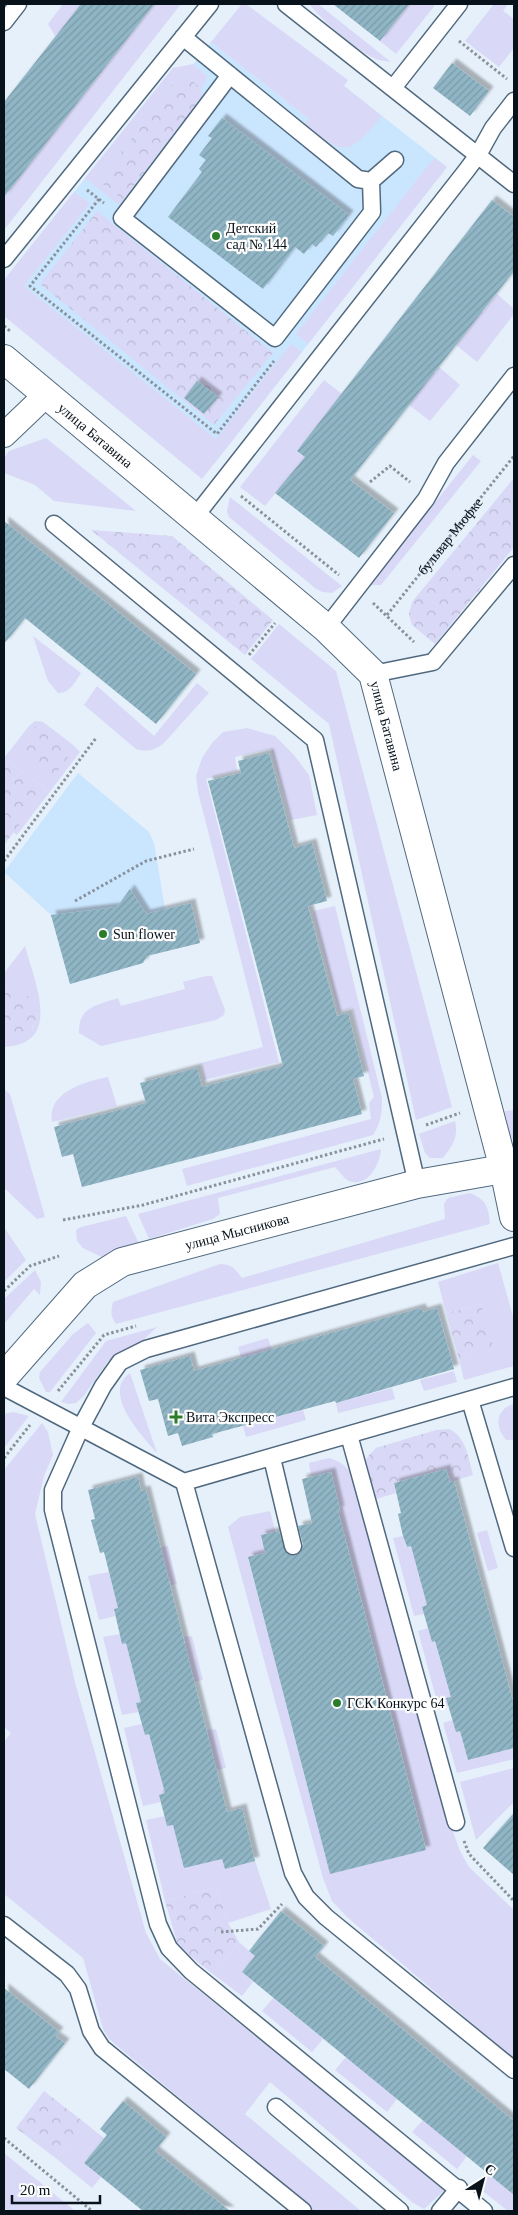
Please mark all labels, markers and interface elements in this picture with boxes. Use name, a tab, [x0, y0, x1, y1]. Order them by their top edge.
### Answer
place label: Детский сад № 144	[226, 221, 287, 252]
marker: Детский сад № 144	[210, 230, 222, 242]
street label: улица Батавина	[55, 400, 136, 471]
street label: бульвар Мюфке	[415, 495, 485, 578]
street label: улица Батавина	[368, 679, 406, 773]
place label: Sun flower	[113, 927, 175, 942]
marker: Sun flower	[97, 928, 109, 940]
street label: улица Мысникова	[183, 1210, 291, 1253]
place label: Вита Экспресс	[186, 1410, 274, 1425]
marker: Вита Экспресс	[170, 1411, 182, 1423]
place label: ГСК Конкурс 64	[347, 1696, 445, 1711]
marker: ГСК Конкурс 64	[331, 1697, 343, 1709]
north arrow	[458, 2155, 508, 2205]
text: С	[482, 2161, 499, 2179]
scale bar	[12, 2172, 100, 2204]
text: 20 m	[20, 2182, 51, 2198]

